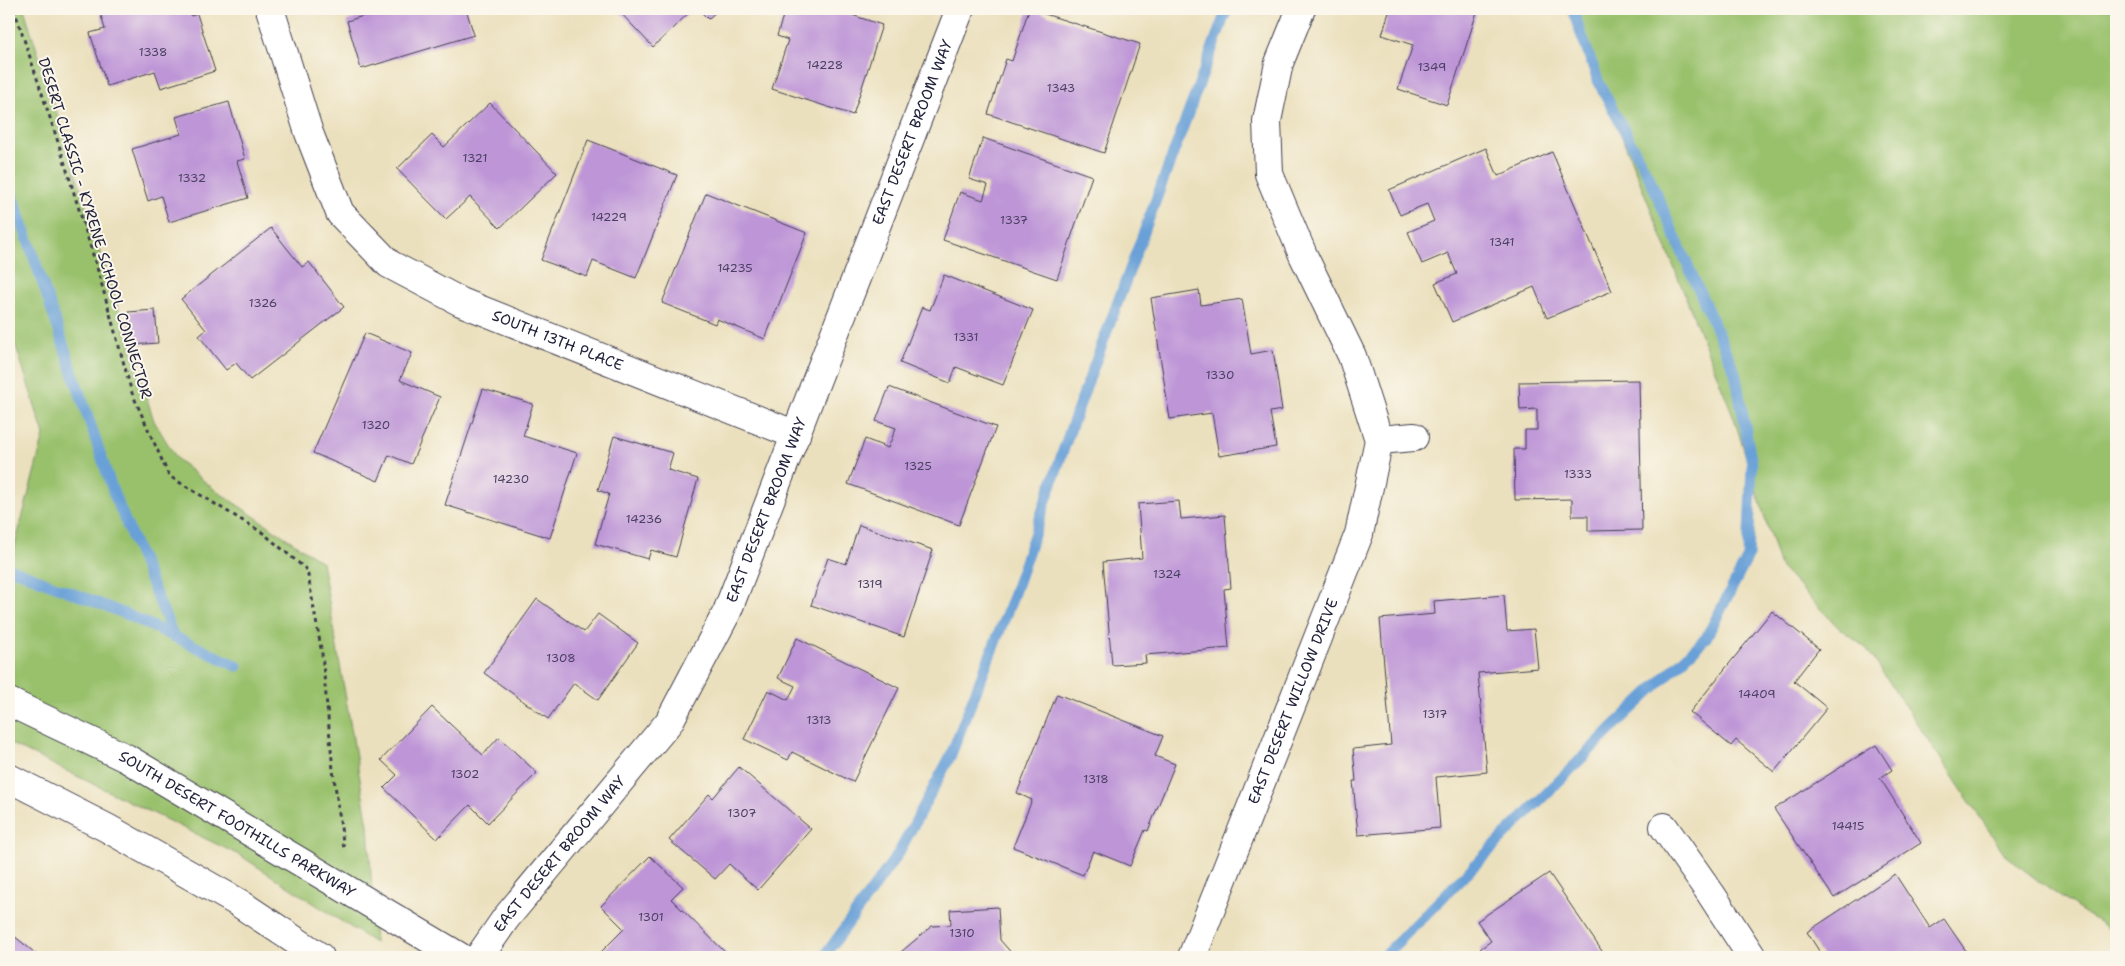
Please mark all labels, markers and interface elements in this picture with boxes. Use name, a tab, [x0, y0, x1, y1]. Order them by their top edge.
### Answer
street label: EAST DESERT BROOM WAY	[867, 37, 957, 228]
house number: 1338	[139, 44, 167, 60]
street label: DESERT CLASSIC - KYRENE SCHOOL CONNECTOR	[33, 55, 157, 401]
house number: 14228	[807, 57, 843, 73]
house number: 1349	[1418, 59, 1446, 75]
house number: 1343	[1047, 80, 1075, 96]
house number: 1321	[463, 150, 487, 166]
house number: 1332	[178, 170, 206, 186]
house number: 14229	[591, 209, 627, 225]
house number: 1337	[1000, 212, 1028, 228]
house number: 1341	[1489, 234, 1515, 250]
house number: 14235	[717, 260, 753, 276]
house number: 1326	[249, 295, 277, 311]
street label: SOUTH 13TH PLACE	[489, 305, 626, 375]
house number: 1331	[954, 329, 978, 345]
house number: 1330	[1206, 367, 1234, 383]
street label: EAST DESERT BROOM WAY	[722, 414, 811, 606]
house number: 1320	[362, 417, 390, 433]
house number: 1325	[904, 458, 932, 474]
house number: 1333	[1564, 466, 1592, 482]
house number: 14230	[493, 471, 529, 487]
house number: 14236	[626, 511, 662, 527]
house number: 1324	[1153, 566, 1181, 582]
house number: 1319	[857, 576, 883, 592]
street label: EAST DESERT WILLOW DRIVE	[1243, 595, 1343, 807]
house number: 1308	[546, 650, 576, 666]
house number: 14409	[1738, 686, 1776, 702]
house number: 1317	[1423, 706, 1447, 722]
house number: 1313	[806, 712, 832, 728]
street label: SOUTH DESERT FOOTHILLS PARKWAY	[115, 746, 359, 902]
house number: 1302	[451, 766, 479, 782]
house number: 1318	[1083, 771, 1109, 787]
street label: EAST DESERT BROOM WAY	[489, 772, 630, 936]
house number: 1307	[728, 805, 756, 821]
house number: 14415	[1832, 818, 1864, 834]
house number: 1301	[638, 909, 664, 925]
house number: 1310	[949, 925, 975, 941]

